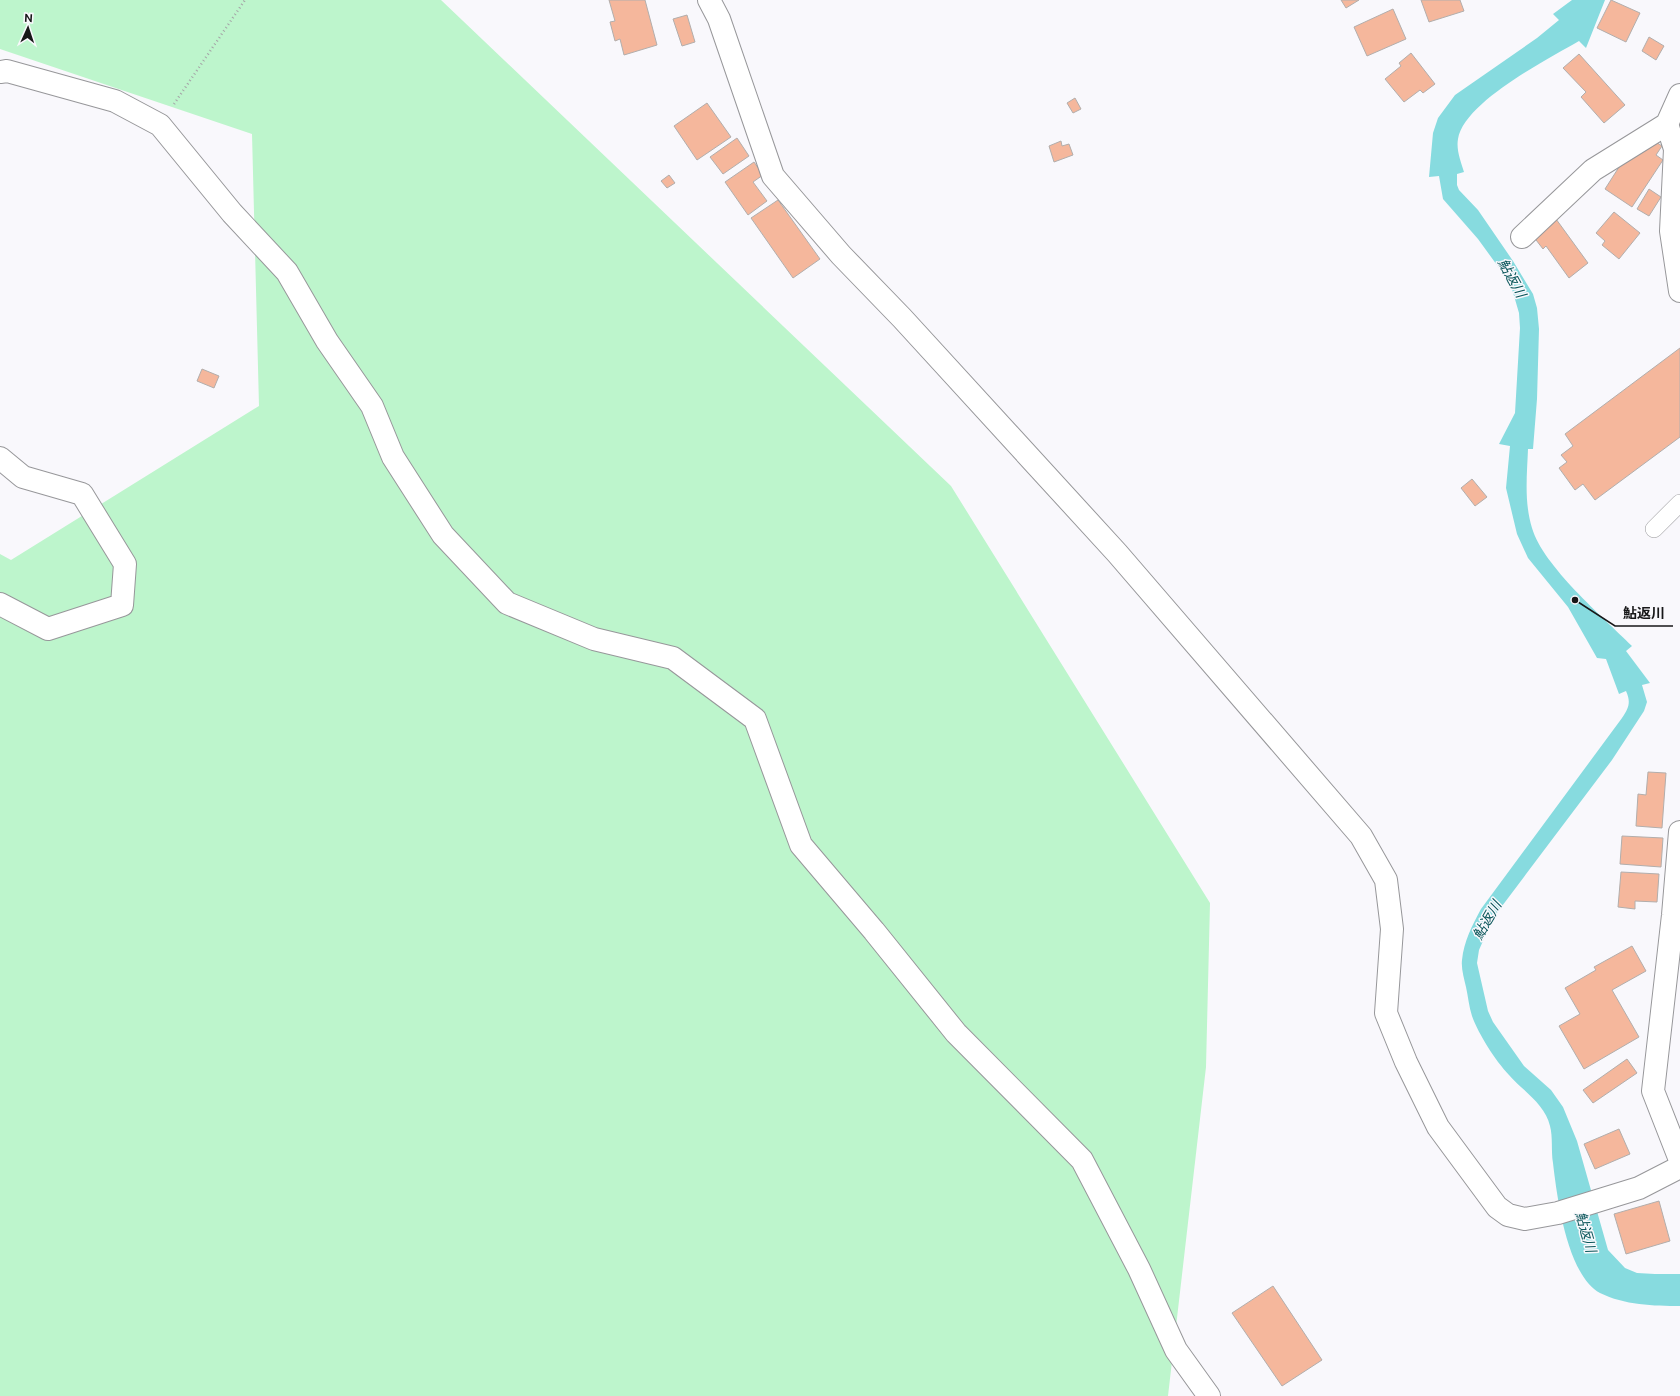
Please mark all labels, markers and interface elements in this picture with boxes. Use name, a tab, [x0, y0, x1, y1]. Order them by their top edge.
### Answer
north arrow	[8, 8, 48, 48]
text: N	[24, 12, 33, 24]
water label: 鮎返川	[1495, 256, 1530, 302]
callout: 鮎返川	[1615, 600, 1673, 626]
text: 鮎返川	[1623, 605, 1665, 621]
water label: 鮎返川	[1470, 896, 1505, 942]
water label: 鮎返川	[1573, 1210, 1600, 1256]

